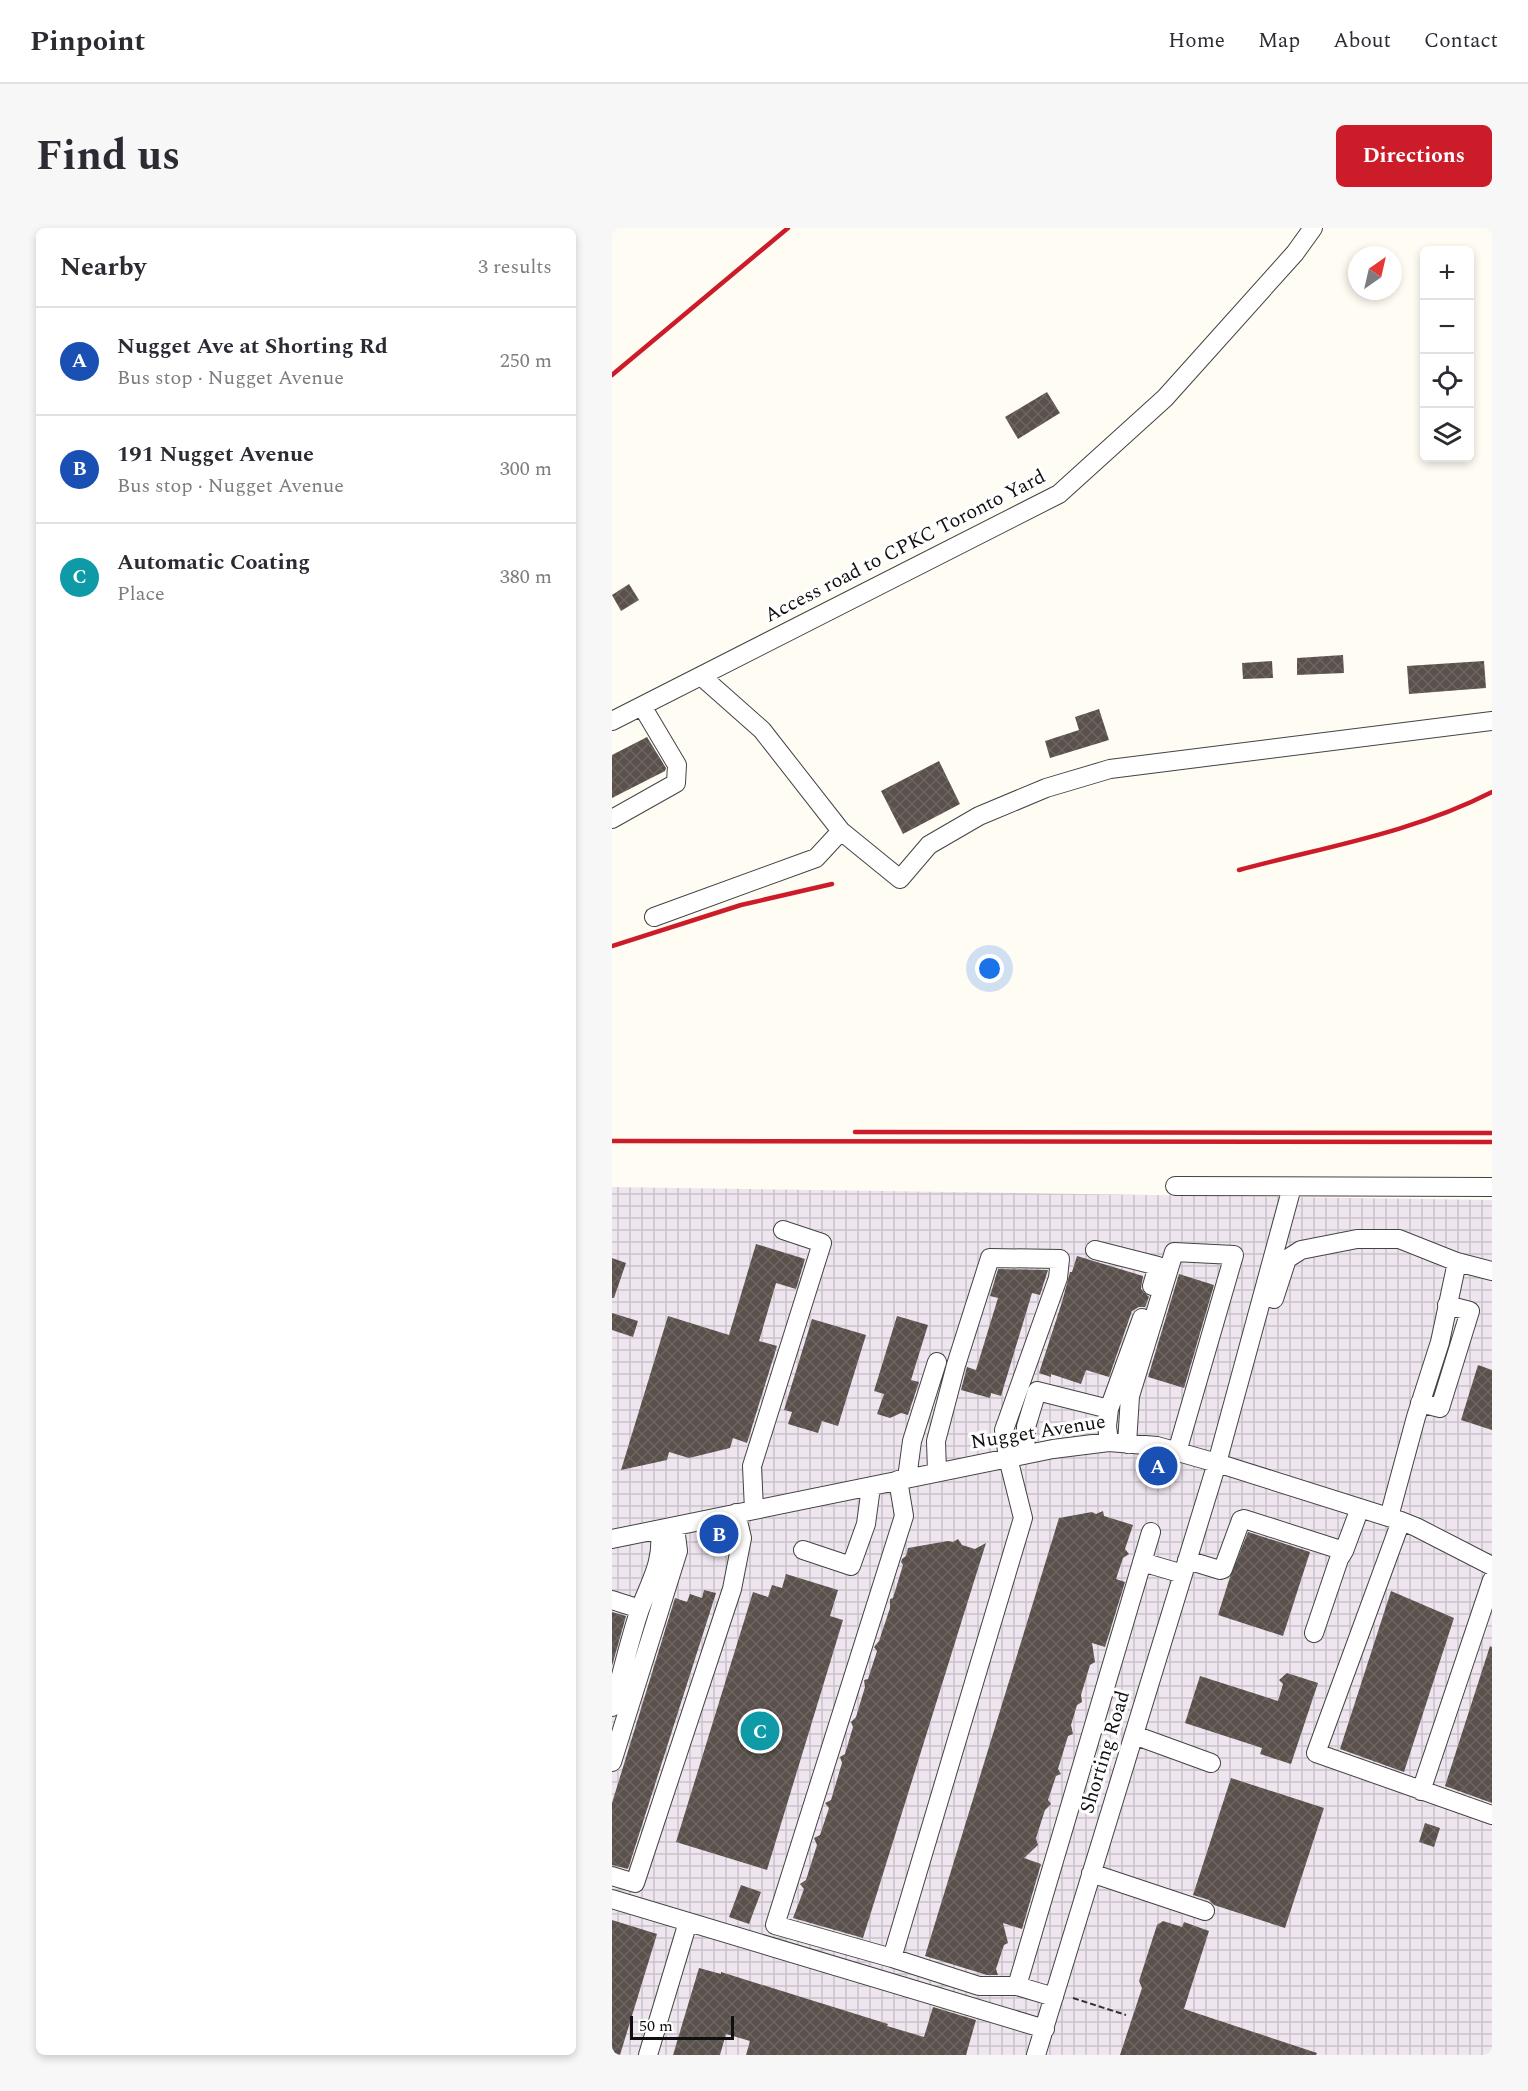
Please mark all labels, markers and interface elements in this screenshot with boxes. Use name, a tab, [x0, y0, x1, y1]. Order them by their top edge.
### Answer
text: Pinpoint	[30, 20, 145, 63]
text: Home	[1168, 25, 1225, 57]
text: Map	[1258, 25, 1300, 57]
text: About	[1333, 25, 1391, 57]
text: Contact	[1424, 25, 1498, 57]
text: Find us	[36, 125, 180, 188]
button: Directions	[1336, 125, 1492, 187]
north arrow	[1348, 246, 1402, 300]
map controls	[1420, 246, 1474, 462]
button: +	[1420, 246, 1474, 300]
text: Nearby	[60, 247, 146, 287]
text: 3 results	[478, 252, 552, 282]
button: −	[1420, 300, 1474, 354]
text: Nugget Ave at Shorting Rd	[117, 330, 388, 363]
text: A	[72, 346, 87, 376]
text: 250 m	[500, 346, 552, 376]
button: locate	[1420, 354, 1474, 408]
text: Bus stop · Nugget Avenue	[117, 363, 344, 393]
button: layers	[1420, 408, 1474, 462]
text: 191 Nugget Avenue	[117, 438, 314, 471]
text: B	[72, 454, 87, 484]
text: 300 m	[500, 454, 552, 484]
street label: Access road to CPKC Toronto Yard	[759, 462, 1051, 630]
text: Bus stop · Nugget Avenue	[117, 471, 344, 501]
text: Automatic Coating	[117, 546, 310, 579]
text: C	[72, 562, 87, 592]
text: 380 m	[500, 562, 552, 592]
text: Place	[117, 579, 165, 609]
your location	[975, 954, 1004, 983]
street label: Nugget Avenue	[968, 1407, 1108, 1457]
pin: A	[1138, 1444, 1178, 1488]
pin: B	[700, 1512, 738, 1556]
street label: Shorting Road	[1072, 1687, 1138, 1817]
pin: C	[740, 1708, 780, 1754]
scale bar	[630, 2013, 734, 2040]
text: 50 m	[639, 2014, 673, 2038]

